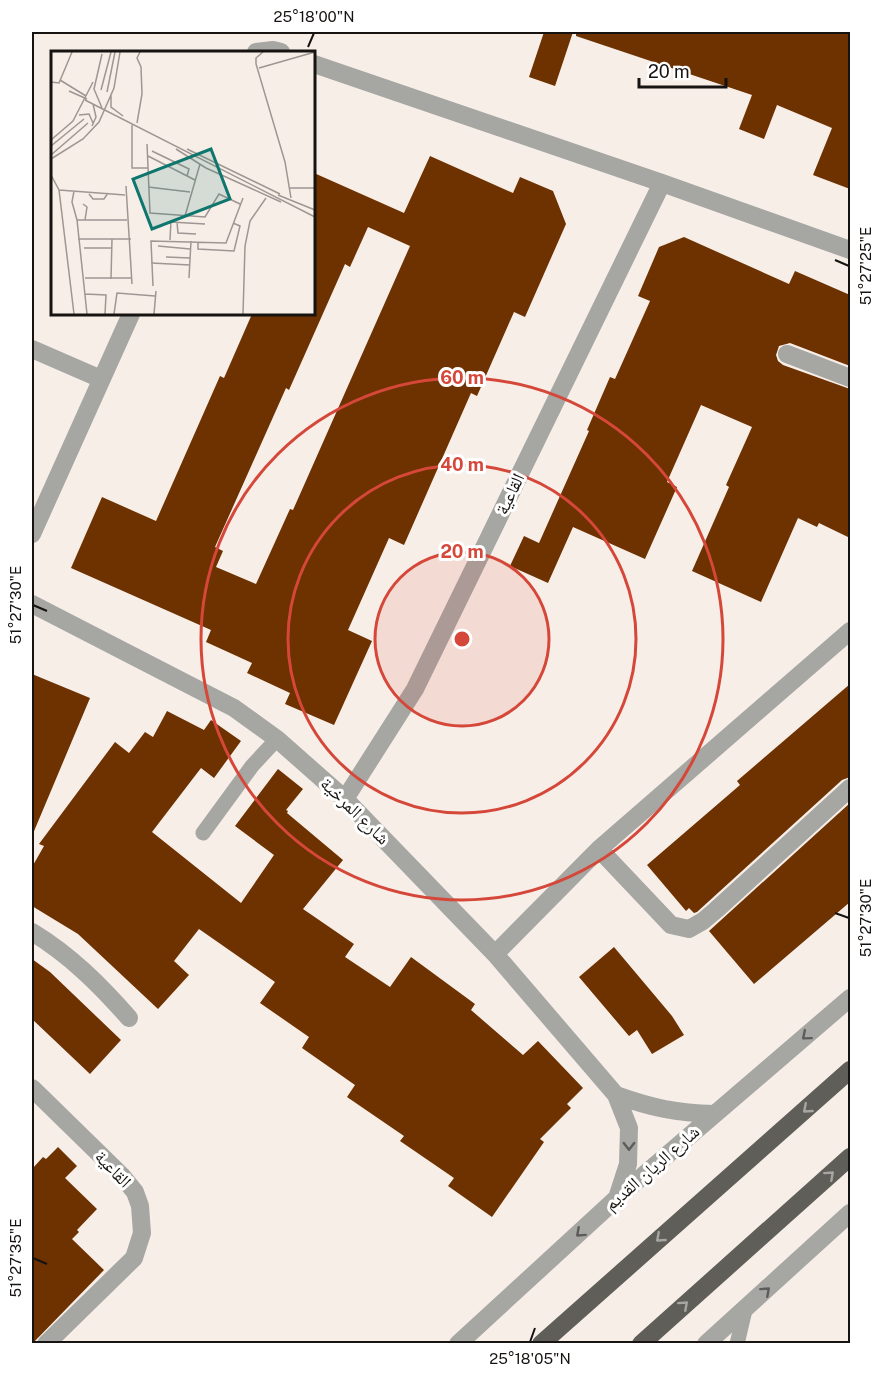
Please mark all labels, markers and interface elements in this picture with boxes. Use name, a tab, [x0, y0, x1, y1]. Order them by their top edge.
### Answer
text: 25°18'00"N	[274, 8, 354, 25]
inset map	[51, 51, 315, 315]
scale bar	[639, 51, 726, 89]
text: 20 m	[648, 61, 690, 82]
text: 51°27'25"E	[857, 227, 874, 305]
text: 60 m	[440, 367, 484, 388]
text: 40 m	[440, 454, 484, 475]
street label: القاعية	[491, 470, 529, 518]
text: 20 m	[440, 541, 484, 562]
text: 51°27'30"E	[7, 566, 24, 644]
centre of rings	[452, 629, 472, 649]
street label: شارع المرخية	[316, 773, 394, 849]
text: 51°27'30"E	[857, 879, 874, 957]
one-way arrow	[802, 1029, 813, 1040]
one-way arrow	[803, 1102, 814, 1113]
street label: شارع الريان القديم	[600, 1121, 705, 1216]
one-way arrow	[622, 1142, 635, 1151]
street label: القاعية	[91, 1146, 136, 1192]
one-way arrow	[823, 1171, 834, 1182]
text: 51°27'35"E	[7, 1218, 24, 1298]
one-way arrow	[576, 1225, 587, 1236]
one-way arrow	[657, 1231, 667, 1242]
one-way arrow	[759, 1287, 770, 1298]
one-way arrow	[677, 1301, 688, 1312]
text: 25°18'05"N	[489, 1350, 571, 1367]

